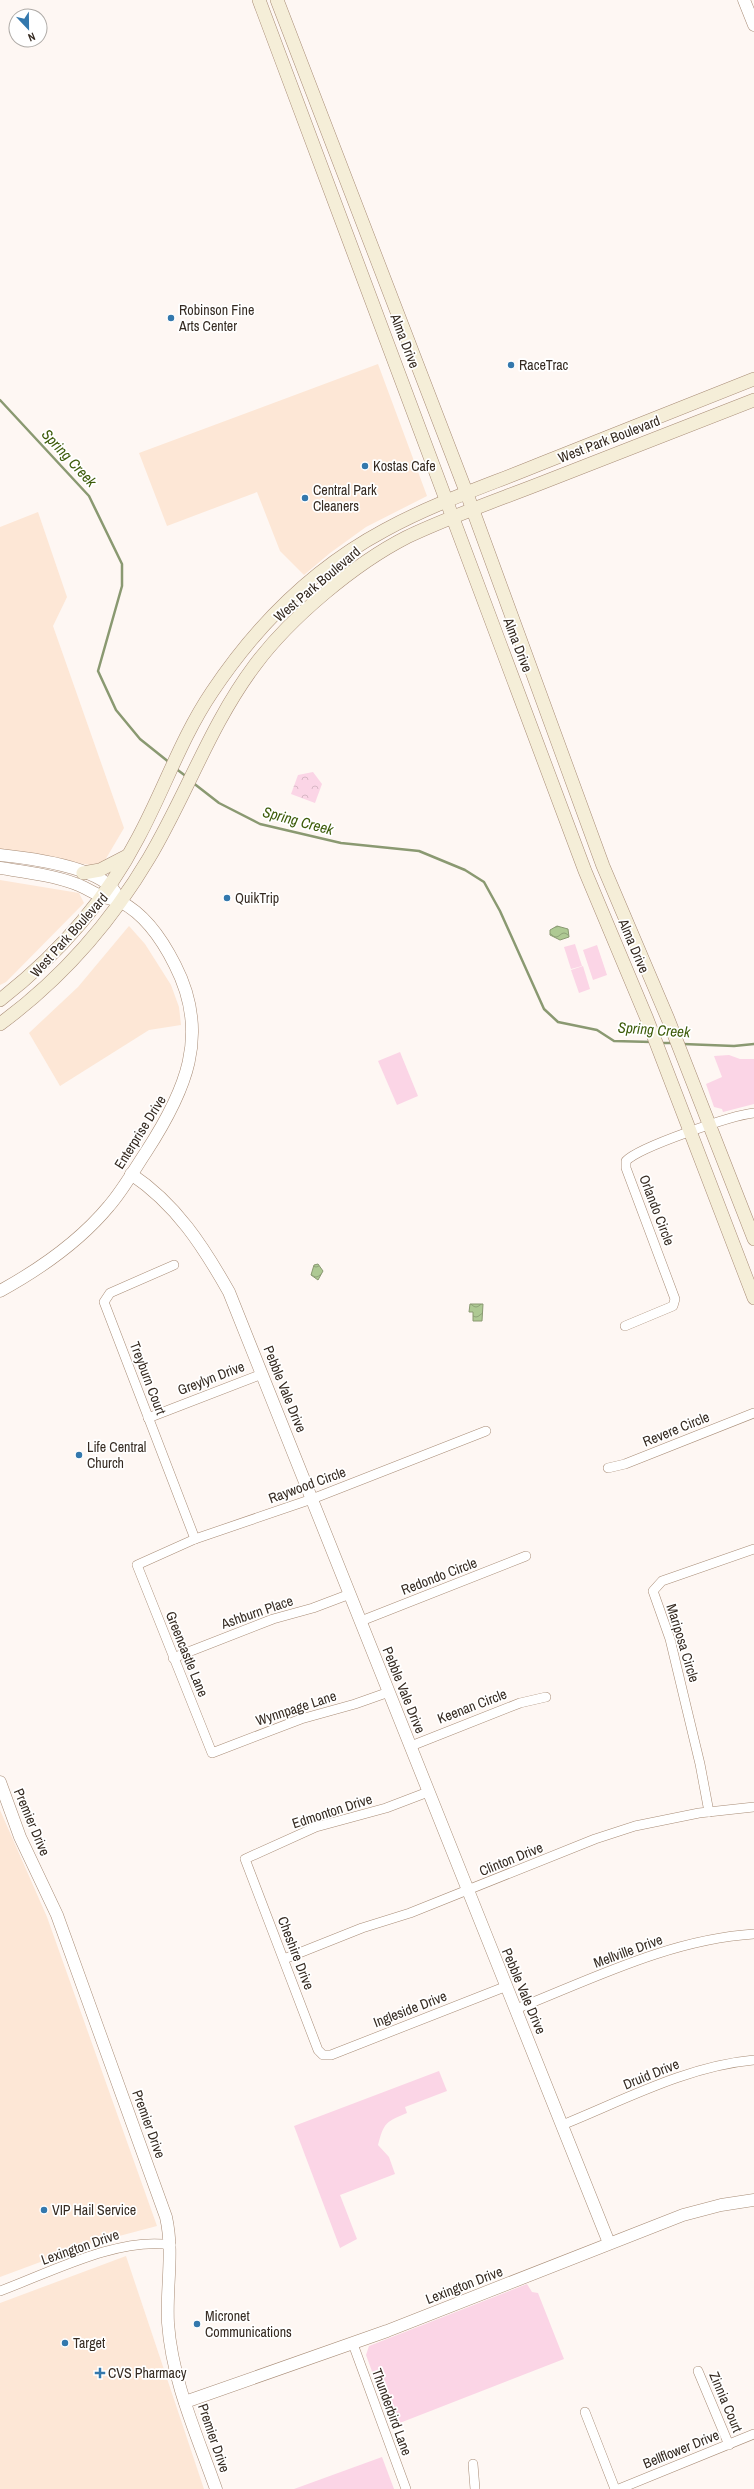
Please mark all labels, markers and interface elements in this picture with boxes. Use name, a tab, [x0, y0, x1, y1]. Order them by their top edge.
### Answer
north arrow	[8, 8, 48, 48]
text: N	[26, 30, 37, 45]
place label: Robinson Fine Arts Center	[178, 301, 254, 335]
street label: Alma Drive	[386, 310, 424, 371]
marker: Robinson Fine Arts Center	[166, 313, 176, 323]
place label: RaceTrac	[519, 356, 569, 374]
marker: RaceTrac	[506, 360, 516, 370]
street label: West Park Boulevard	[556, 411, 662, 467]
water label: Spring Creek	[37, 424, 102, 492]
place label: Kostas Cafe	[373, 457, 436, 475]
marker: Kostas Cafe	[360, 461, 370, 471]
place label: Central Park Cleaners	[313, 481, 377, 515]
marker: Central Park Cleaners	[300, 493, 310, 503]
street label: West Park Boulevard	[270, 543, 364, 625]
street label: Alma Drive	[499, 614, 537, 675]
water label: Spring Creek	[260, 801, 337, 840]
street label: West Park Boulevard	[26, 889, 112, 981]
place label: QuikTrip	[235, 889, 279, 907]
marker: QuikTrip	[222, 893, 232, 903]
street label: Alma Drive	[614, 915, 653, 976]
water label: Spring Creek	[617, 1016, 692, 1043]
street label: Enterprise Drive	[110, 1092, 170, 1172]
street label: Orlando Circle	[635, 1172, 679, 1248]
street label: Treyburn Court	[126, 1339, 170, 1417]
street label: Pebble Vale Drive	[259, 1343, 311, 1435]
street label: Greylyn Drive	[175, 1357, 247, 1399]
street label: Revere Circle	[640, 1408, 712, 1450]
place label: Life Central Church	[87, 1438, 146, 1472]
marker: Life Central Church	[74, 1450, 84, 1460]
street label: Raywood Circle	[266, 1463, 348, 1507]
street label: Redondo Circle	[399, 1553, 479, 1599]
street label: Ashburn Place	[218, 1591, 295, 1633]
street label: Mariposa Circle	[663, 1602, 703, 1684]
street label: Greencastle Lane	[162, 1609, 212, 1699]
street label: Pebble Vale Drive	[378, 1644, 430, 1736]
street label: Keenan Circle	[435, 1685, 509, 1727]
street label: Wynnpage Lane	[254, 1687, 338, 1729]
street label: Premier Drive	[10, 1786, 54, 1858]
street label: Edmonton Drive	[290, 1790, 374, 1832]
street label: Clinton Drive	[477, 1838, 545, 1880]
street label: Cheshire Drive	[274, 1914, 318, 1992]
street label: Mellville Drive	[591, 1930, 665, 1972]
street label: Pebble Vale Drive	[498, 1945, 550, 2037]
street label: Ingleside Drive	[371, 1987, 449, 2031]
street label: Druid Drive	[620, 2055, 682, 2093]
street label: Premier Drive	[128, 2087, 170, 2161]
place label: VIP Hail Service	[52, 2201, 136, 2219]
marker: VIP Hail Service	[39, 2205, 49, 2215]
street label: Lexington Drive	[39, 2225, 121, 2269]
street label: Lexington Drive	[423, 2262, 505, 2308]
place label: Micronet Communications	[205, 2307, 292, 2341]
marker: Micronet Communications	[192, 2319, 202, 2329]
place label: Target	[73, 2334, 105, 2352]
marker: Target	[60, 2338, 70, 2348]
place label: CVS Pharmacy	[108, 2364, 187, 2382]
street label: Thunderbird Lane	[368, 2366, 416, 2458]
marker: CVS Pharmacy	[95, 2368, 105, 2378]
street label: Zinnia Court	[705, 2369, 747, 2435]
street label: Premier Drive	[194, 2401, 234, 2475]
street label: Bellflower Drive	[640, 2426, 722, 2472]

